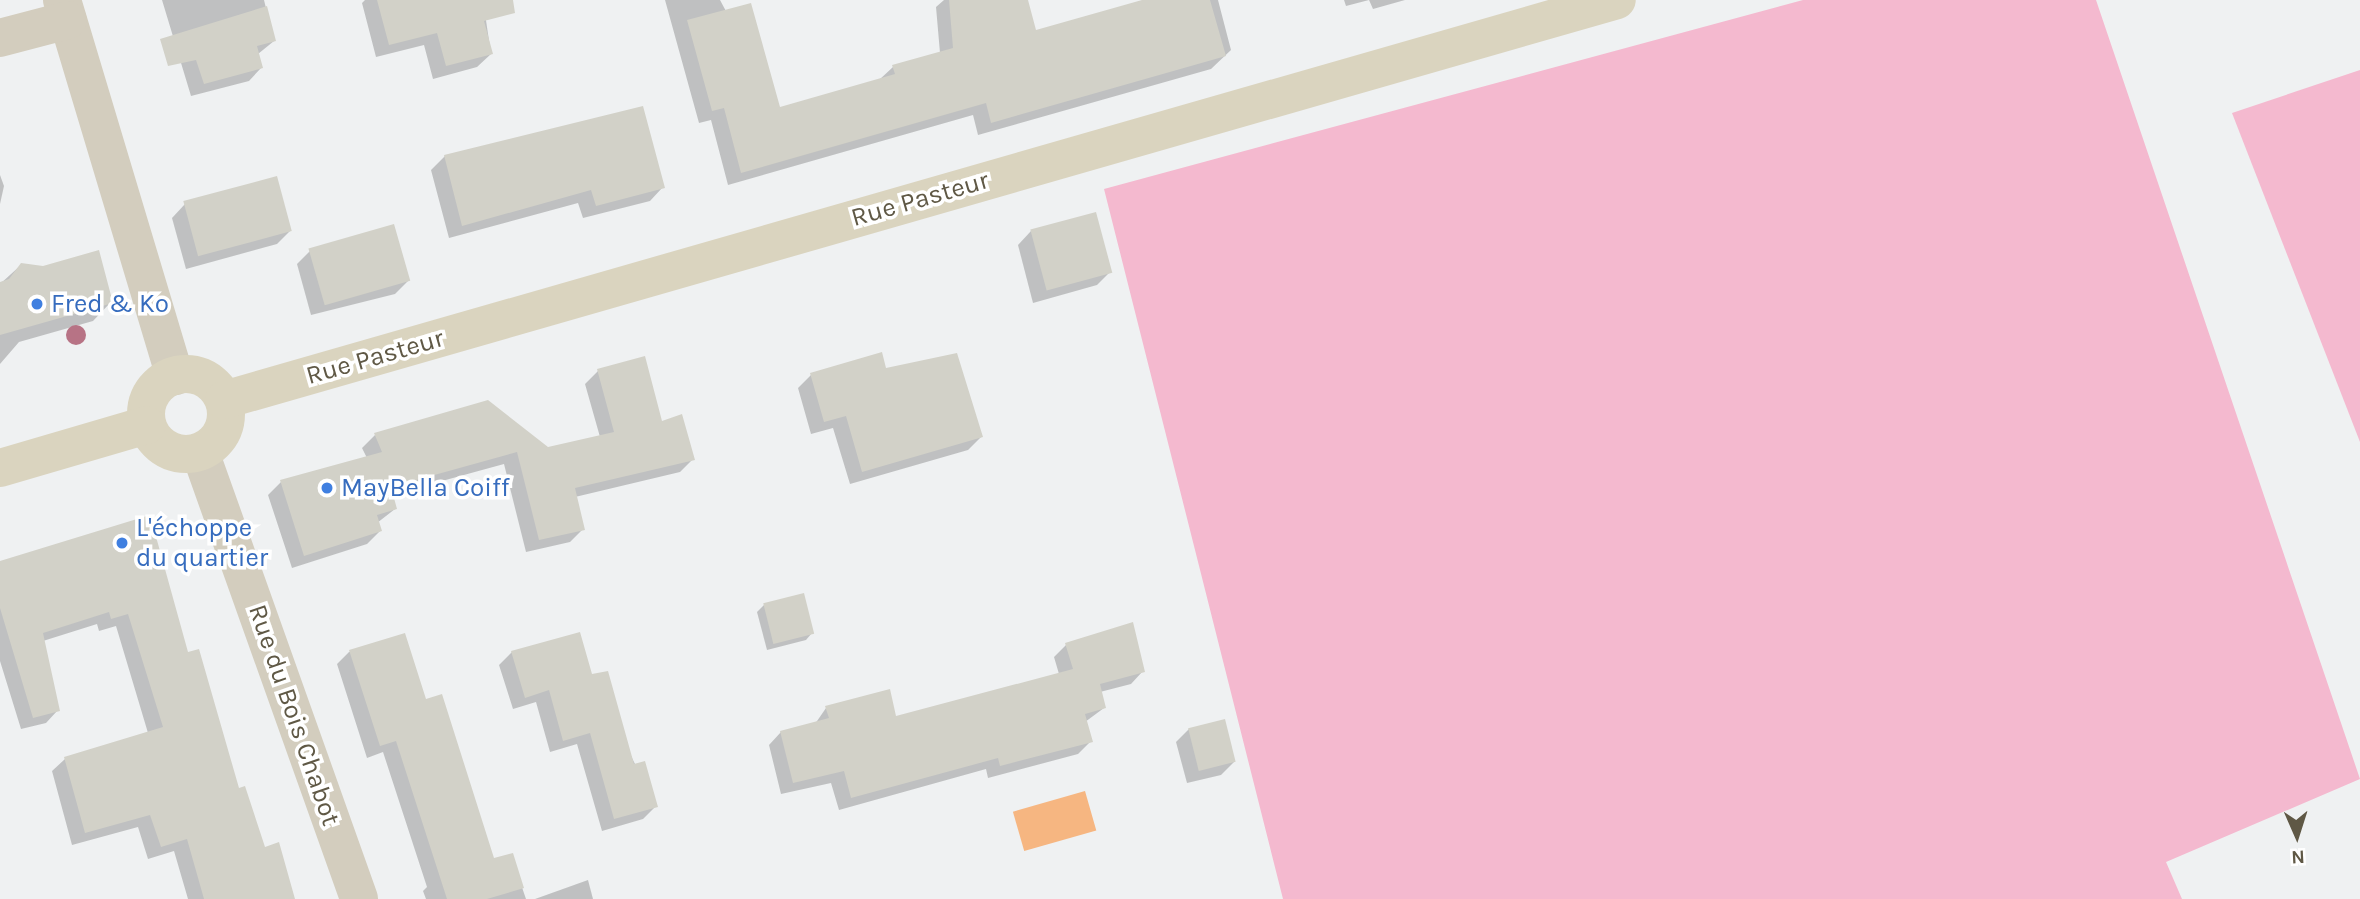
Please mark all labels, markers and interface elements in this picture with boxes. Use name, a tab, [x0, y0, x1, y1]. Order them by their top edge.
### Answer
street label: Rue Pasteur	[848, 164, 992, 234]
place label: Fred & Ko	[51, 288, 169, 320]
marker: Fred & Ko	[29, 296, 45, 312]
street label: Rue Pasteur	[303, 322, 447, 392]
place label: MayBella Coiff	[341, 472, 510, 504]
marker: MayBella Coiff	[319, 480, 335, 496]
place label: L'échoppe du quartier	[136, 512, 268, 574]
marker: L'échoppe du quartier	[114, 535, 130, 551]
street label: Rue du Bois Chabot	[242, 600, 346, 830]
north arrow	[2262, 801, 2332, 871]
text: N	[2291, 846, 2305, 868]

